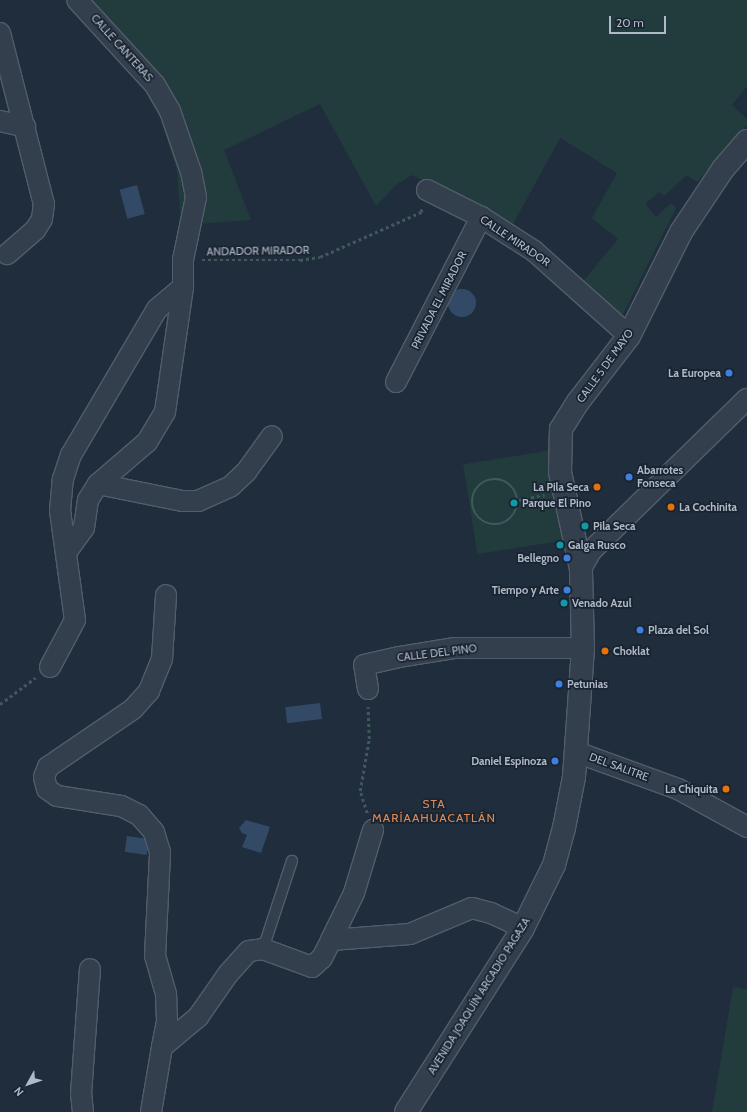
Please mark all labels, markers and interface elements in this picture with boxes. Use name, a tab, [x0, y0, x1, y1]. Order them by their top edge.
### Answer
scale bar	[611, 8, 668, 34]
street label: CALLE CANTERAS	[88, 12, 156, 84]
text: 20 m	[616, 15, 644, 30]
street label: CALLE MIRADOR	[478, 213, 552, 269]
street label: ANDADOR MIRADOR	[206, 244, 310, 258]
street label: PRIVADA EL MIRADOR	[409, 249, 469, 351]
street label: CALLE 5 DE MAYO	[574, 327, 636, 405]
place label: La Europea	[668, 366, 721, 380]
marker: La Europea	[724, 368, 734, 378]
place label: Abarrotes Fonseca	[637, 464, 683, 490]
marker: Abarrotes Fonseca	[624, 472, 634, 482]
place label: La Pila Seca	[533, 480, 589, 494]
marker: La Pila Seca	[592, 482, 602, 492]
place label: Parque El Pino	[522, 496, 591, 510]
marker: Parque El Pino	[509, 498, 519, 508]
place label: La Cochinita	[679, 500, 737, 514]
marker: La Cochinita	[666, 502, 676, 512]
place label: Pila Seca	[593, 519, 636, 533]
marker: Pila Seca	[580, 521, 590, 531]
place label: Galga Rusco	[568, 538, 626, 552]
marker: Galga Rusco	[555, 540, 565, 550]
place label: Bellegno	[517, 551, 559, 565]
marker: Bellegno	[562, 553, 572, 563]
place label: Tiempo y Arte	[492, 583, 559, 597]
marker: Tiempo y Arte	[562, 585, 572, 595]
place label: Venado Azul	[572, 596, 632, 610]
marker: Venado Azul	[559, 598, 569, 608]
place label: Plaza del Sol	[648, 623, 709, 637]
marker: Plaza del Sol	[635, 625, 645, 635]
street label: CALLE DEL PINO	[396, 642, 478, 664]
place label: Choklat	[613, 644, 649, 658]
marker: Choklat	[600, 646, 610, 656]
place label: Petunias	[567, 677, 608, 691]
marker: Petunias	[554, 679, 564, 689]
street label: DEL SALITRE	[588, 750, 650, 784]
place label: Daniel Espinoza	[471, 754, 547, 768]
marker: Daniel Espinoza	[550, 756, 560, 766]
place label: La Chiquita	[665, 782, 718, 796]
marker: La Chiquita	[721, 784, 731, 794]
district label: STA MARÍAAHUACATLÁN	[372, 797, 496, 825]
street label: AVENIDA JOAQUÍN ARCADIO PAGAZA	[425, 915, 533, 1077]
north arrow	[8, 1064, 48, 1104]
text: N	[11, 1084, 27, 1099]

